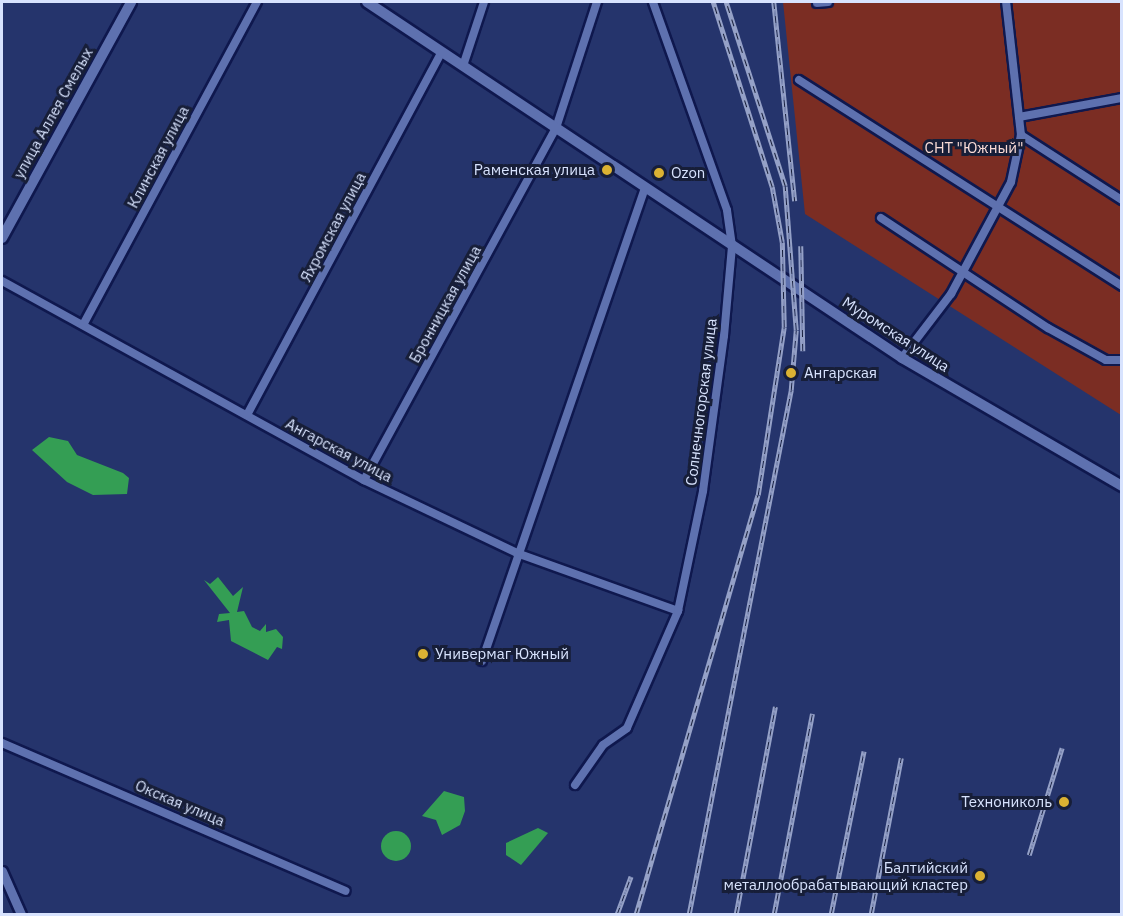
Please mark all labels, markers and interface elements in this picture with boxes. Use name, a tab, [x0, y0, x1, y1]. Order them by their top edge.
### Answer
street label: улица Аллея Смелых	[10, 45, 96, 181]
street label: Клинская улица	[124, 103, 192, 211]
park label: СНТ "Южный"	[925, 139, 1023, 157]
place label: Раменская улица	[474, 161, 595, 179]
marker: Раменская улица	[600, 163, 614, 177]
place label: Ozon	[671, 164, 705, 182]
marker: Ozon	[652, 166, 666, 180]
street label: Яхромская улица	[297, 169, 369, 285]
street label: Бронницкая улица	[405, 242, 485, 366]
street label: Муромская улица	[839, 293, 953, 375]
street label: Солнечногорская улица	[682, 317, 720, 487]
marker: Ангарская	[782, 364, 800, 382]
place label: Ангарская	[804, 364, 877, 382]
street label: Ангарская улица	[283, 414, 395, 486]
place label: Универмаг Южный	[435, 645, 569, 663]
marker: Универмаг Южный	[416, 647, 430, 661]
street label: Окская улица	[133, 776, 227, 830]
place label: Технониколь	[961, 793, 1052, 811]
marker: Технониколь	[1057, 795, 1071, 809]
place label: Балтийский металлообрабатывающий кластер	[724, 858, 968, 893]
marker: Балтийский металлообрабатывающий кластер	[973, 869, 987, 883]

